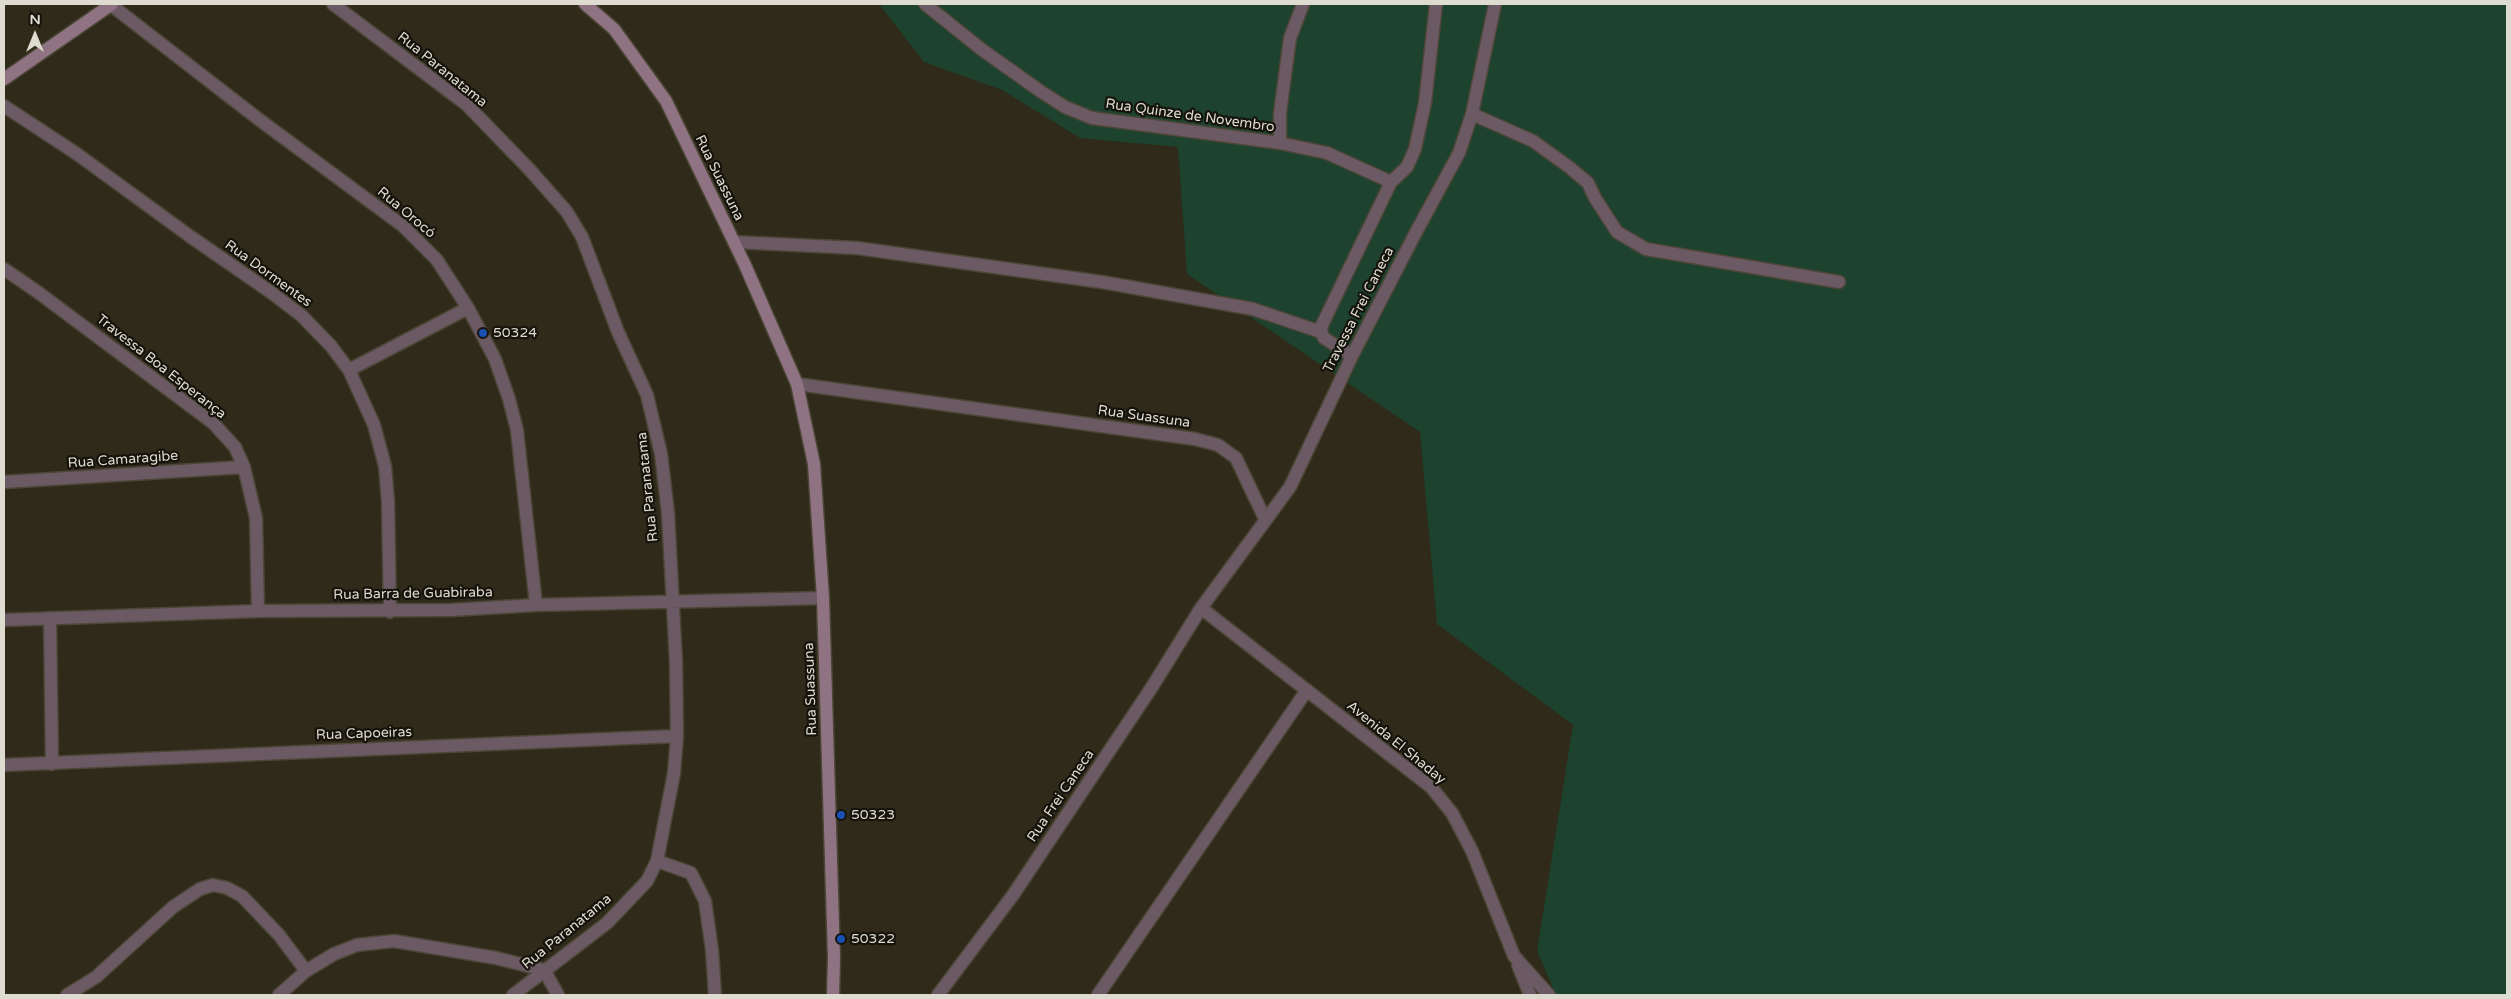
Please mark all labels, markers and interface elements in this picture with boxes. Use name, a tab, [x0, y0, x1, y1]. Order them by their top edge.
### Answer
north arrow	[10, 10, 60, 60]
text: N	[29, 11, 41, 28]
street label: Rua Paranatama	[394, 29, 490, 111]
street label: Rua Quinze de Novembro	[1104, 96, 1276, 136]
street label: Rua Suassuna	[691, 132, 747, 224]
street label: Rua Orocó	[373, 184, 439, 242]
street label: Rua Dormentes	[221, 237, 315, 311]
street label: Travessa Frei Caneca	[1320, 244, 1398, 376]
street label: Travessa Boa Esperança	[93, 311, 229, 423]
place label: 50324	[493, 325, 537, 341]
marker: 50324	[477, 327, 489, 339]
street label: Rua Suassuna	[1097, 402, 1191, 432]
street label: Rua Paranatama	[634, 431, 662, 543]
street label: Rua Camaragibe	[67, 448, 179, 472]
street label: Rua Barra de Guabiraba	[333, 584, 493, 604]
street label: Rua Suassuna	[801, 642, 821, 736]
street label: Avenida El Shaday	[1343, 698, 1449, 788]
street label: Rua Capoeiras	[316, 724, 412, 744]
street label: Rua Frei Caneca	[1024, 747, 1098, 845]
place label: 50323	[851, 807, 895, 823]
marker: 50323	[835, 809, 847, 821]
street label: Rua Paranatama	[519, 891, 615, 973]
place label: 50322	[851, 931, 895, 947]
marker: 50322	[835, 933, 847, 945]

